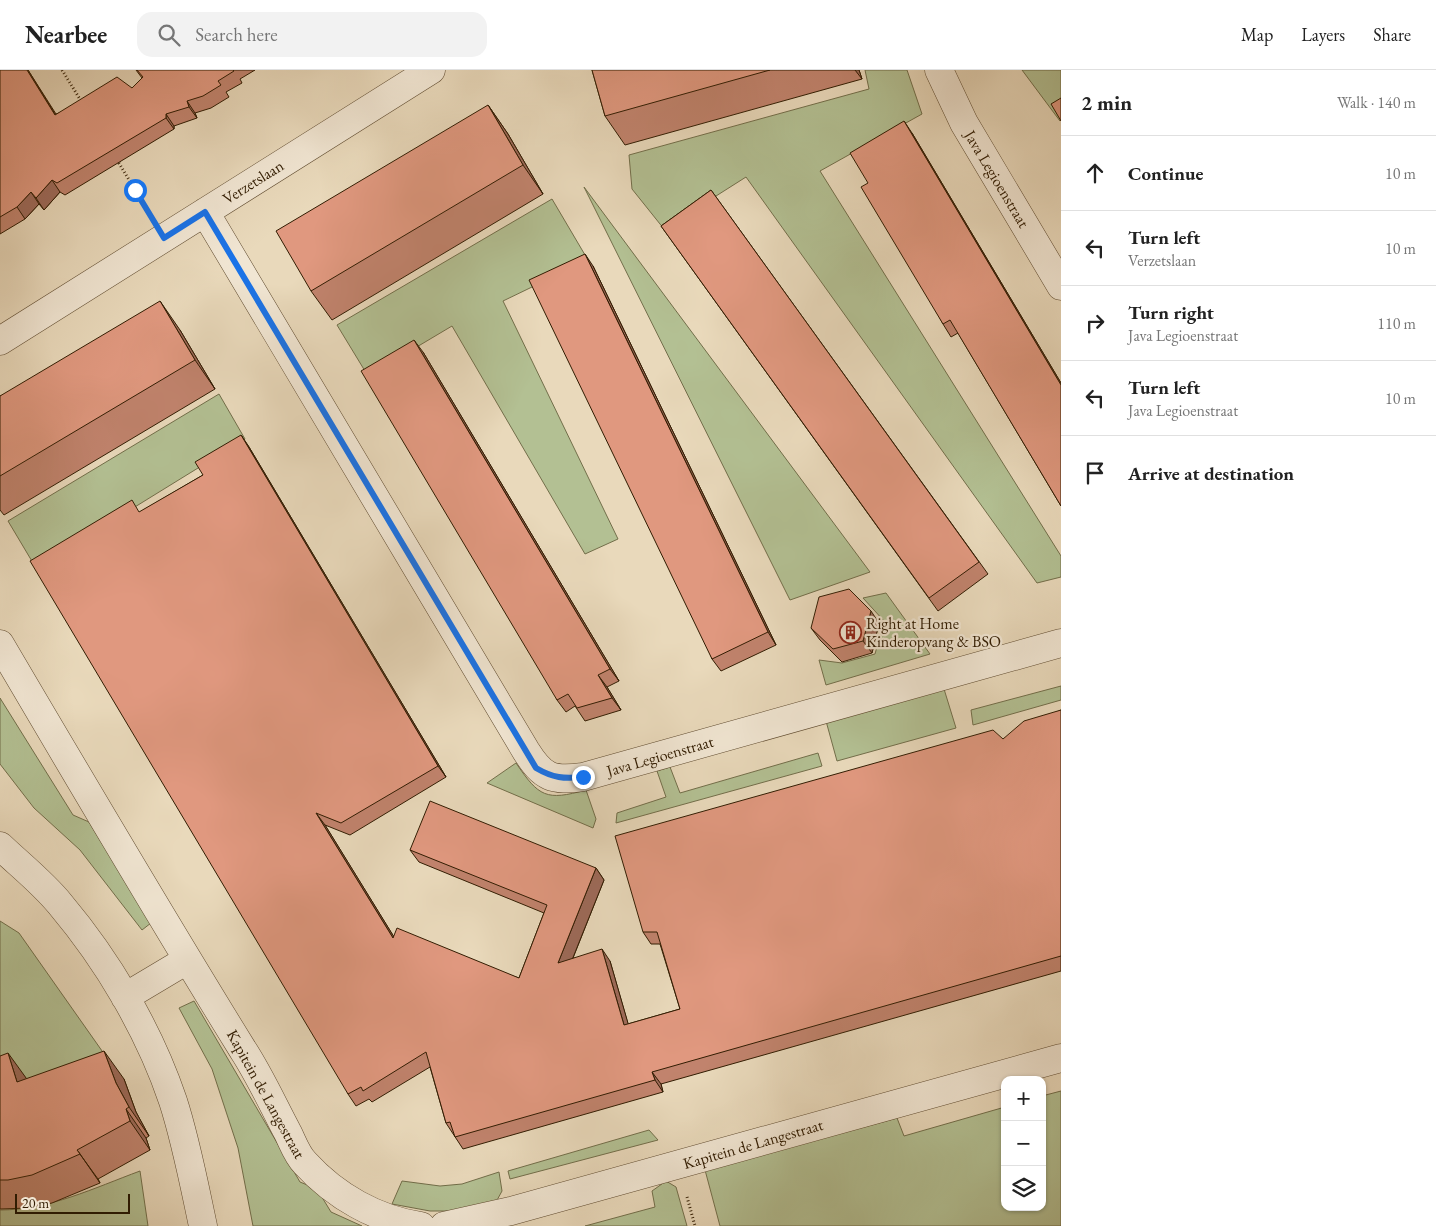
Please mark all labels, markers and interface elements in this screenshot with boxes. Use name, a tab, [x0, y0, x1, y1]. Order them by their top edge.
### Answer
search box	[137, 12, 487, 57]
text: Nearbee	[25, 19, 107, 50]
icon: search	[155, 21, 183, 49]
text: Search here	[195, 22, 278, 47]
text: Map	[1241, 23, 1273, 46]
text: Layers	[1301, 23, 1345, 46]
text: Share	[1373, 23, 1411, 46]
text: 2 min	[1081, 89, 1132, 116]
text: Walk · 140 m	[1337, 92, 1416, 113]
street label: Java Legioenstraat	[959, 125, 1034, 232]
street label: Verzetslaan	[218, 155, 288, 209]
icon: ahead	[1081, 159, 1109, 187]
text: Continue	[1128, 161, 1203, 186]
text: 10 m	[1385, 163, 1416, 184]
route start	[124, 179, 147, 202]
text: Turn left	[1128, 225, 1200, 250]
icon: left	[1081, 234, 1109, 262]
text: 10 m	[1385, 238, 1416, 259]
text: Verzetslaan	[1128, 250, 1196, 271]
text: Turn right	[1128, 300, 1214, 325]
icon: right	[1081, 309, 1109, 337]
text: 110 m	[1377, 313, 1416, 334]
text: Java Legioenstraat	[1128, 325, 1238, 346]
text: Turn left	[1128, 375, 1200, 400]
icon: left	[1081, 384, 1109, 412]
text: 10 m	[1385, 388, 1416, 409]
text: Java Legioenstraat	[1128, 400, 1238, 421]
icon: arrive	[1081, 459, 1109, 487]
text: Arrive at destination	[1128, 461, 1294, 486]
place label: Right at Home Kinderopvang & BSO	[866, 613, 1001, 652]
building icon: Right at Home Kinderopvang & BSO	[838, 620, 862, 644]
street label: Java Legioenstraat	[602, 731, 716, 782]
route end	[572, 766, 595, 789]
street label: Kapitein de Langestraat	[222, 1026, 310, 1162]
map controls	[1001, 1076, 1046, 1211]
button: +	[1001, 1076, 1046, 1121]
street label: Kapitein de Langestraat	[681, 1114, 825, 1174]
button: −	[1001, 1121, 1046, 1166]
button: layers	[1001, 1166, 1046, 1211]
scale bar	[15, 1191, 130, 1214]
text: 20 m	[22, 1194, 49, 1212]

